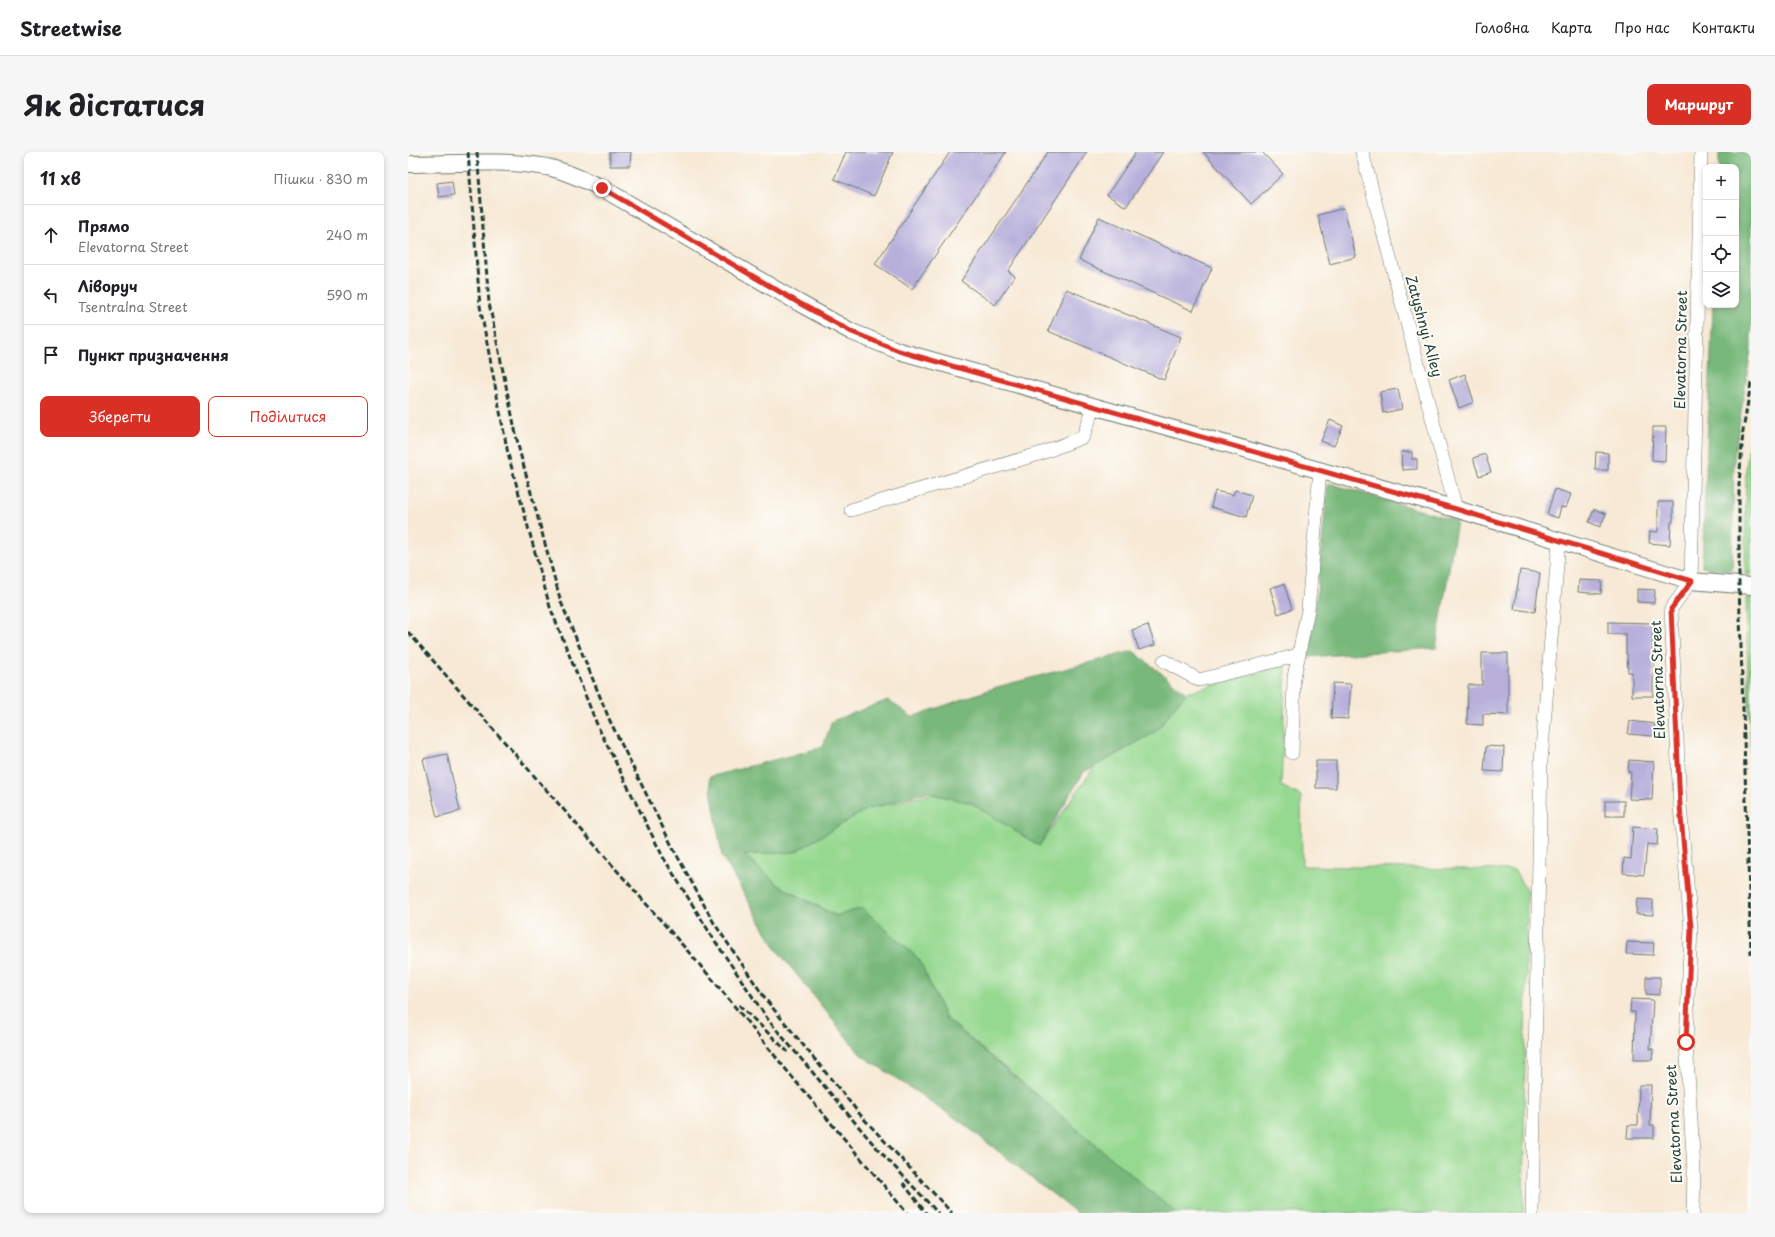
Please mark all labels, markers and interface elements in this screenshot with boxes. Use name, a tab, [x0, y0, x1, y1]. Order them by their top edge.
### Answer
text: Streetwise	[20, 14, 122, 42]
text: Головна	[1475, 17, 1529, 38]
text: Карта	[1551, 17, 1592, 38]
text: Про нас	[1614, 17, 1670, 38]
text: Контакти	[1692, 17, 1755, 38]
text: Як дістатися	[24, 83, 205, 126]
button: Маршрут	[1647, 84, 1751, 125]
map controls	[1703, 164, 1739, 308]
button: +	[1703, 164, 1739, 200]
text: 11 хв	[40, 165, 81, 191]
text: Пішки · 830 m	[274, 169, 368, 188]
route end	[593, 179, 611, 197]
button: −	[1703, 200, 1739, 236]
text: Прямо	[78, 214, 129, 237]
icon: ahead	[40, 224, 62, 246]
text: 240 m	[326, 225, 368, 244]
button: locate	[1703, 236, 1739, 272]
text: Elevatorna Street	[78, 237, 189, 256]
button: layers	[1703, 272, 1739, 308]
street label: Zatyshnyi Alley	[1401, 273, 1448, 379]
text: Ліворуч	[78, 274, 138, 297]
icon: left	[40, 284, 62, 306]
text: 590 m	[326, 285, 368, 304]
street label: Elevatorna Street	[1669, 290, 1692, 410]
text: Tsentralna Street	[78, 297, 187, 316]
text: Пункт призначення	[78, 343, 229, 366]
icon: arrive	[40, 344, 62, 366]
button: Зберегти	[40, 396, 200, 437]
button: Поділитися	[208, 396, 368, 437]
street label: Elevatorna Street	[1645, 620, 1670, 740]
route start	[1677, 1033, 1695, 1051]
street label: Elevatorna Street	[1660, 1064, 1687, 1184]

